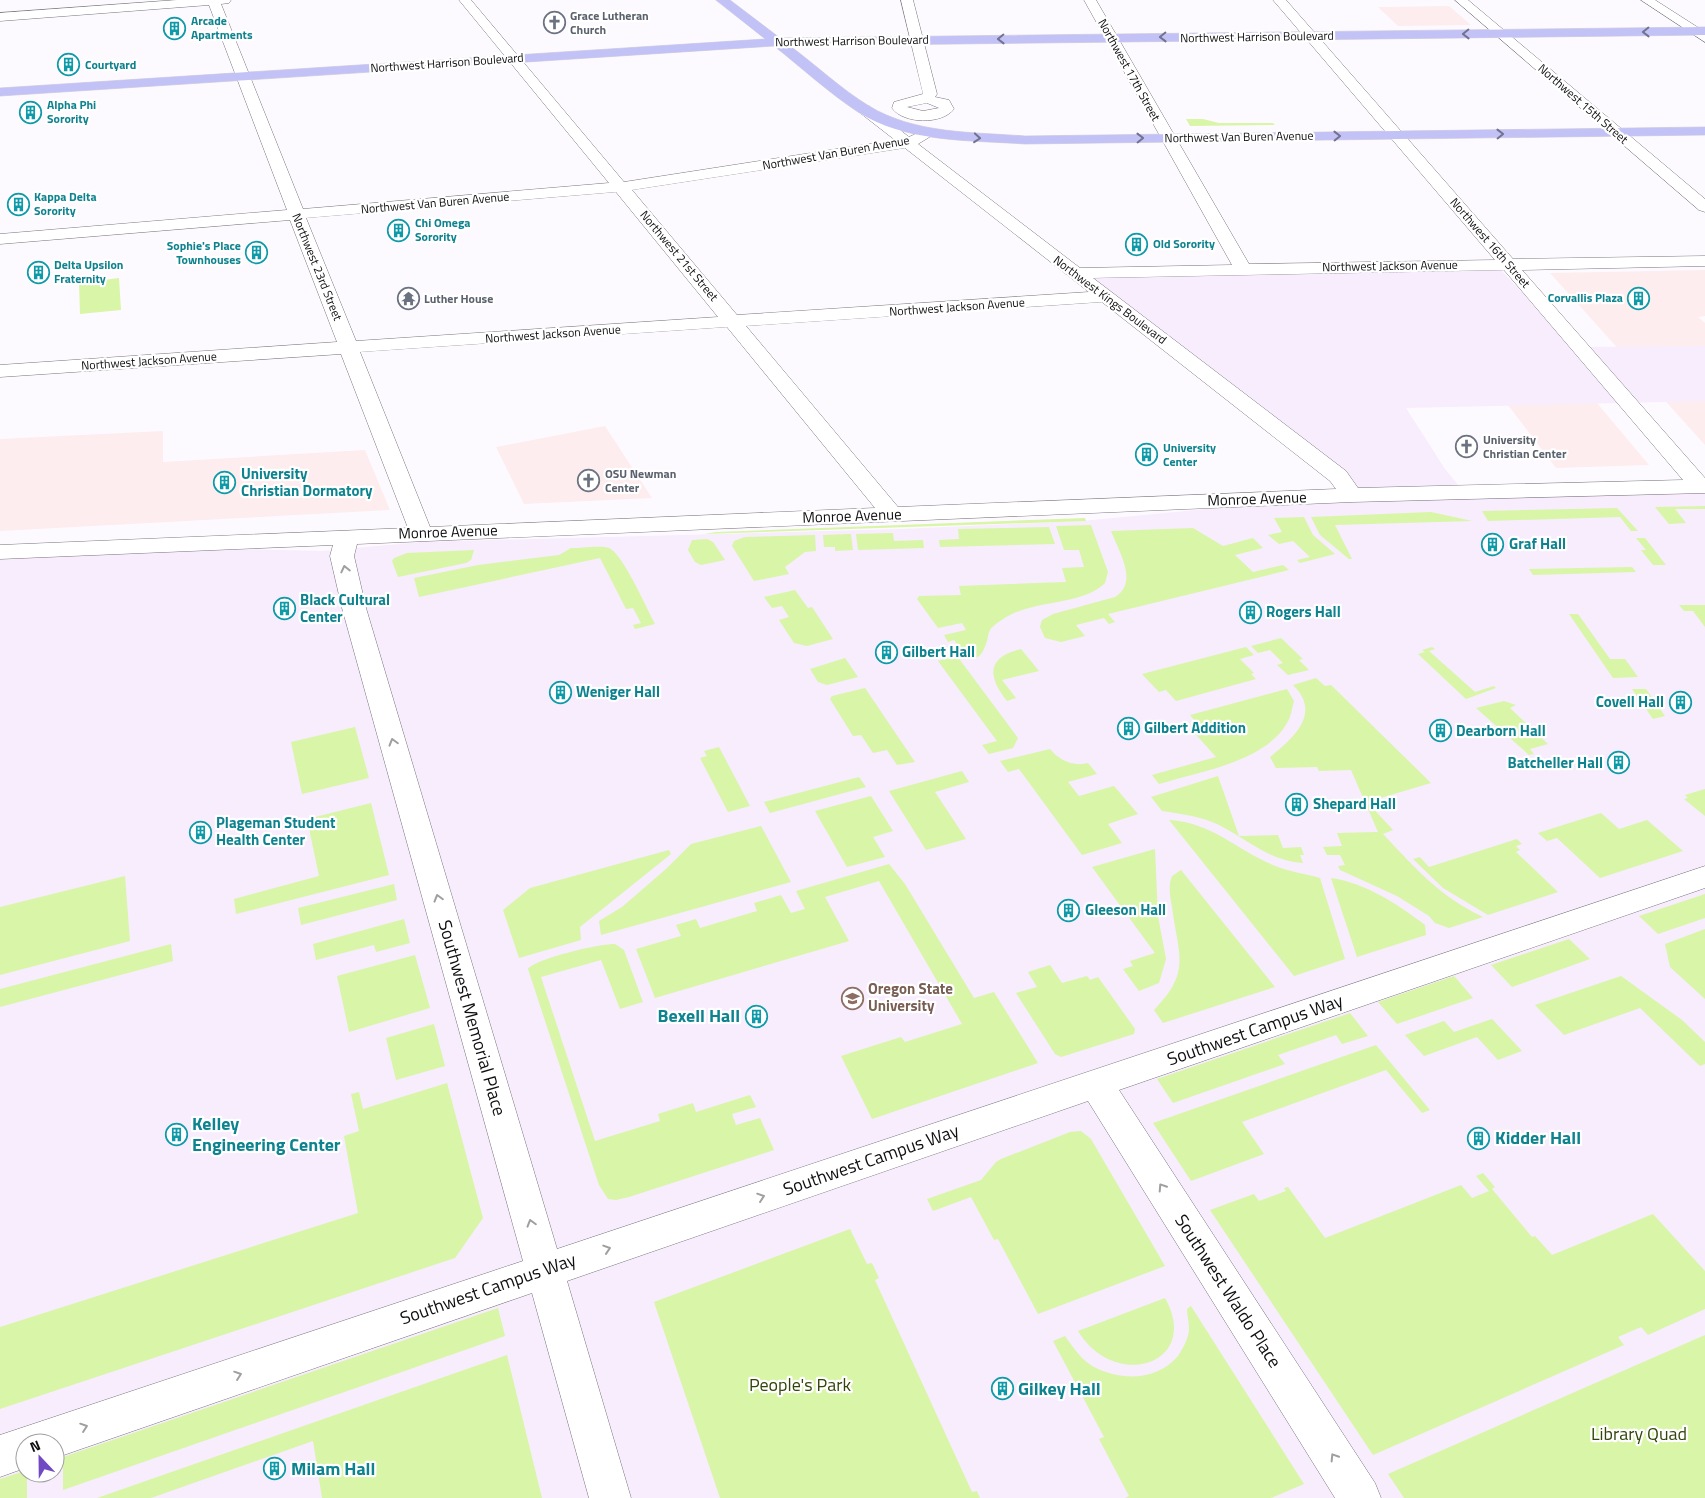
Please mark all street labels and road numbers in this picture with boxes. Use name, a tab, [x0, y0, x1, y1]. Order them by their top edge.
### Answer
street label: Northwest 17th Street	[1093, 15, 1166, 125]
street label: Northwest Harrison Boulevard	[1180, 26, 1334, 47]
street label: Northwest Harrison Boulevard	[775, 30, 929, 51]
street label: Northwest Harrison Boulevard	[370, 48, 524, 77]
street label: Northwest 15th Street	[1534, 59, 1633, 149]
street label: Northwest Van Buren Avenue	[1164, 126, 1314, 147]
street label: Northwest Van Buren Avenue	[761, 130, 911, 175]
street label: Northwest Van Buren Avenue	[360, 187, 510, 218]
street label: Northwest 16th Street	[1446, 193, 1536, 293]
street label: Northwest 21st Street	[636, 206, 724, 306]
street label: Northwest 23rd Street	[287, 210, 348, 324]
street label: Northwest Kings Boulevard	[1050, 251, 1171, 349]
street label: Northwest Jackson Avenue	[1322, 255, 1458, 276]
street label: Northwest Jackson Avenue	[889, 292, 1025, 321]
street label: Northwest Jackson Avenue	[485, 319, 621, 348]
street label: Northwest Jackson Avenue	[81, 346, 217, 375]
street label: Monroe Avenue	[1207, 485, 1307, 512]
street label: Monroe Avenue	[802, 502, 902, 529]
street label: Monroe Avenue	[398, 518, 498, 545]
street label: Southwest Memorial Place	[432, 917, 513, 1119]
street label: Southwest Campus Way	[1163, 987, 1347, 1072]
street label: Southwest Campus Way	[779, 1117, 963, 1202]
street label: Southwest Waldo Place	[1168, 1208, 1288, 1373]
street label: Southwest Campus Way	[396, 1246, 580, 1331]

